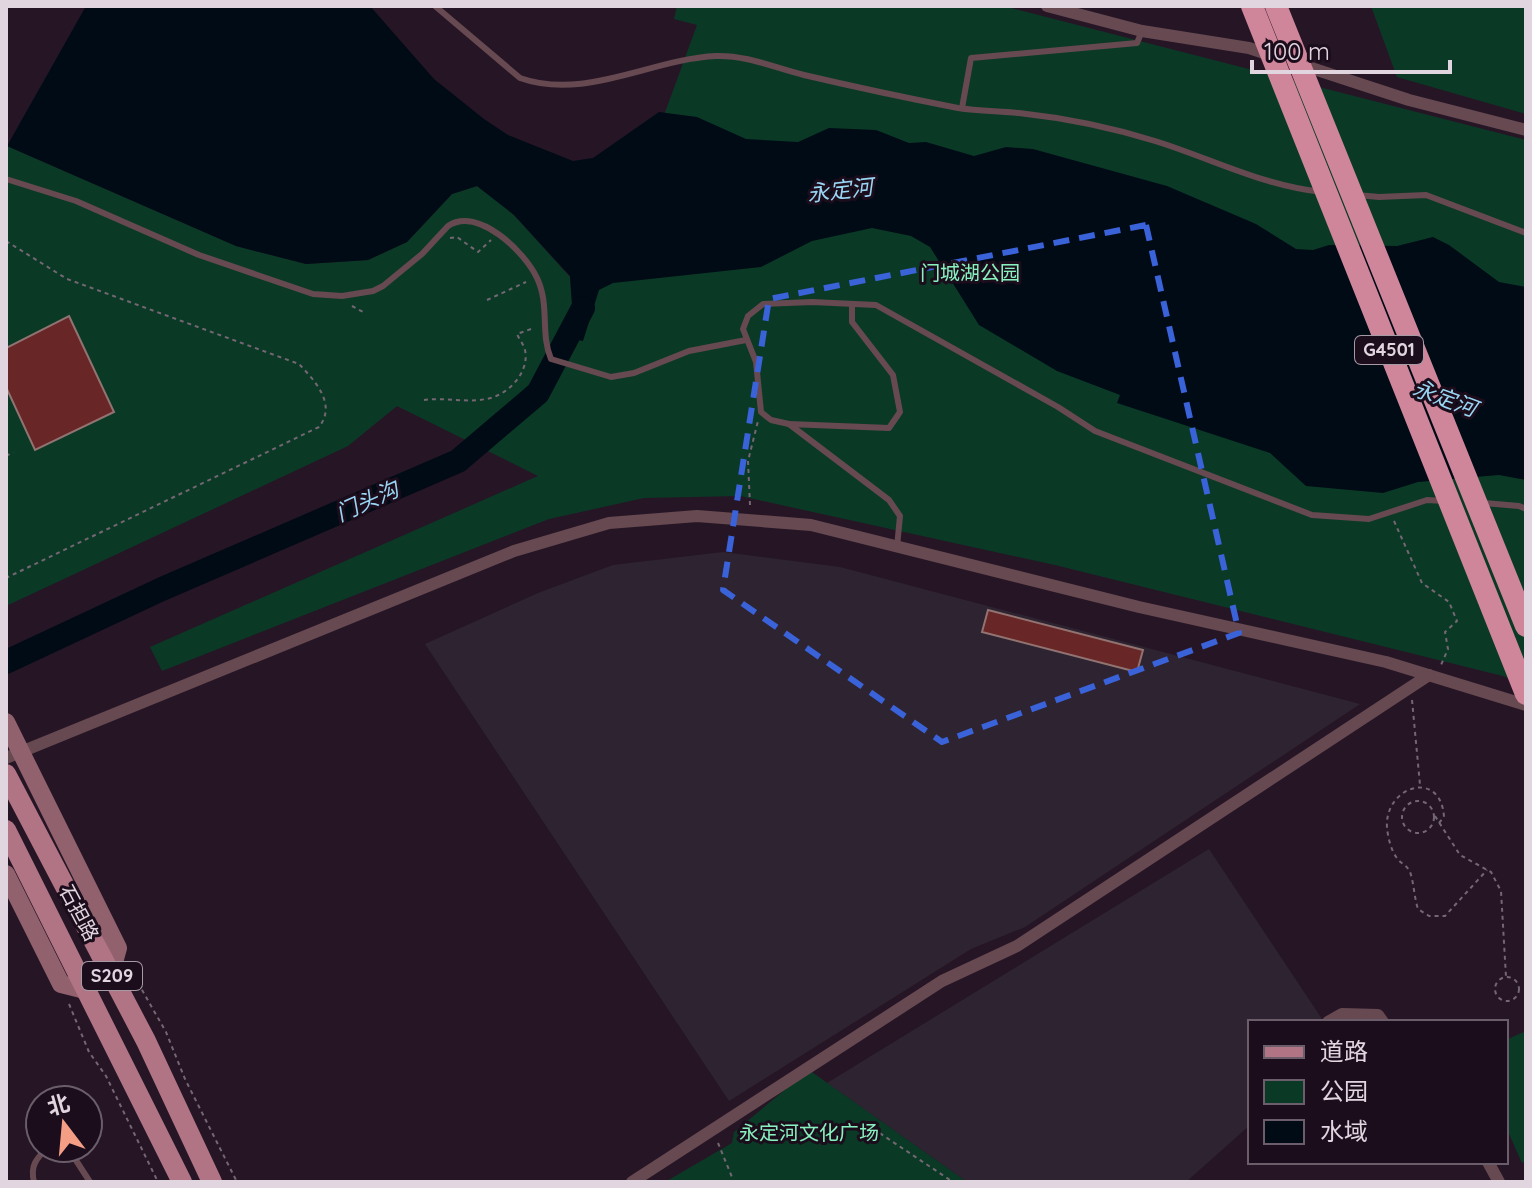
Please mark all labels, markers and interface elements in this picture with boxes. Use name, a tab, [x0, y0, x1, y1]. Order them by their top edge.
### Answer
scale bar	[1252, 24, 1450, 74]
text: 100 m	[1264, 36, 1330, 66]
water label: 永定河	[806, 172, 878, 207]
park label: 门城湖公园	[920, 260, 1020, 285]
road number: G4501	[1355, 336, 1423, 364]
water label: 永定河	[1409, 374, 1485, 424]
water label: 门头沟	[331, 474, 405, 527]
street label: 石担路	[54, 880, 105, 945]
road number: S209	[82, 962, 142, 990]
legend	[1248, 1020, 1508, 1164]
text: 道路	[1320, 1036, 1368, 1066]
text: 公园	[1320, 1076, 1368, 1106]
north arrow	[24, 1084, 104, 1164]
text: 北	[44, 1088, 73, 1121]
text: 水域	[1320, 1116, 1368, 1146]
park label: 永定河文化广场	[739, 1120, 879, 1145]

